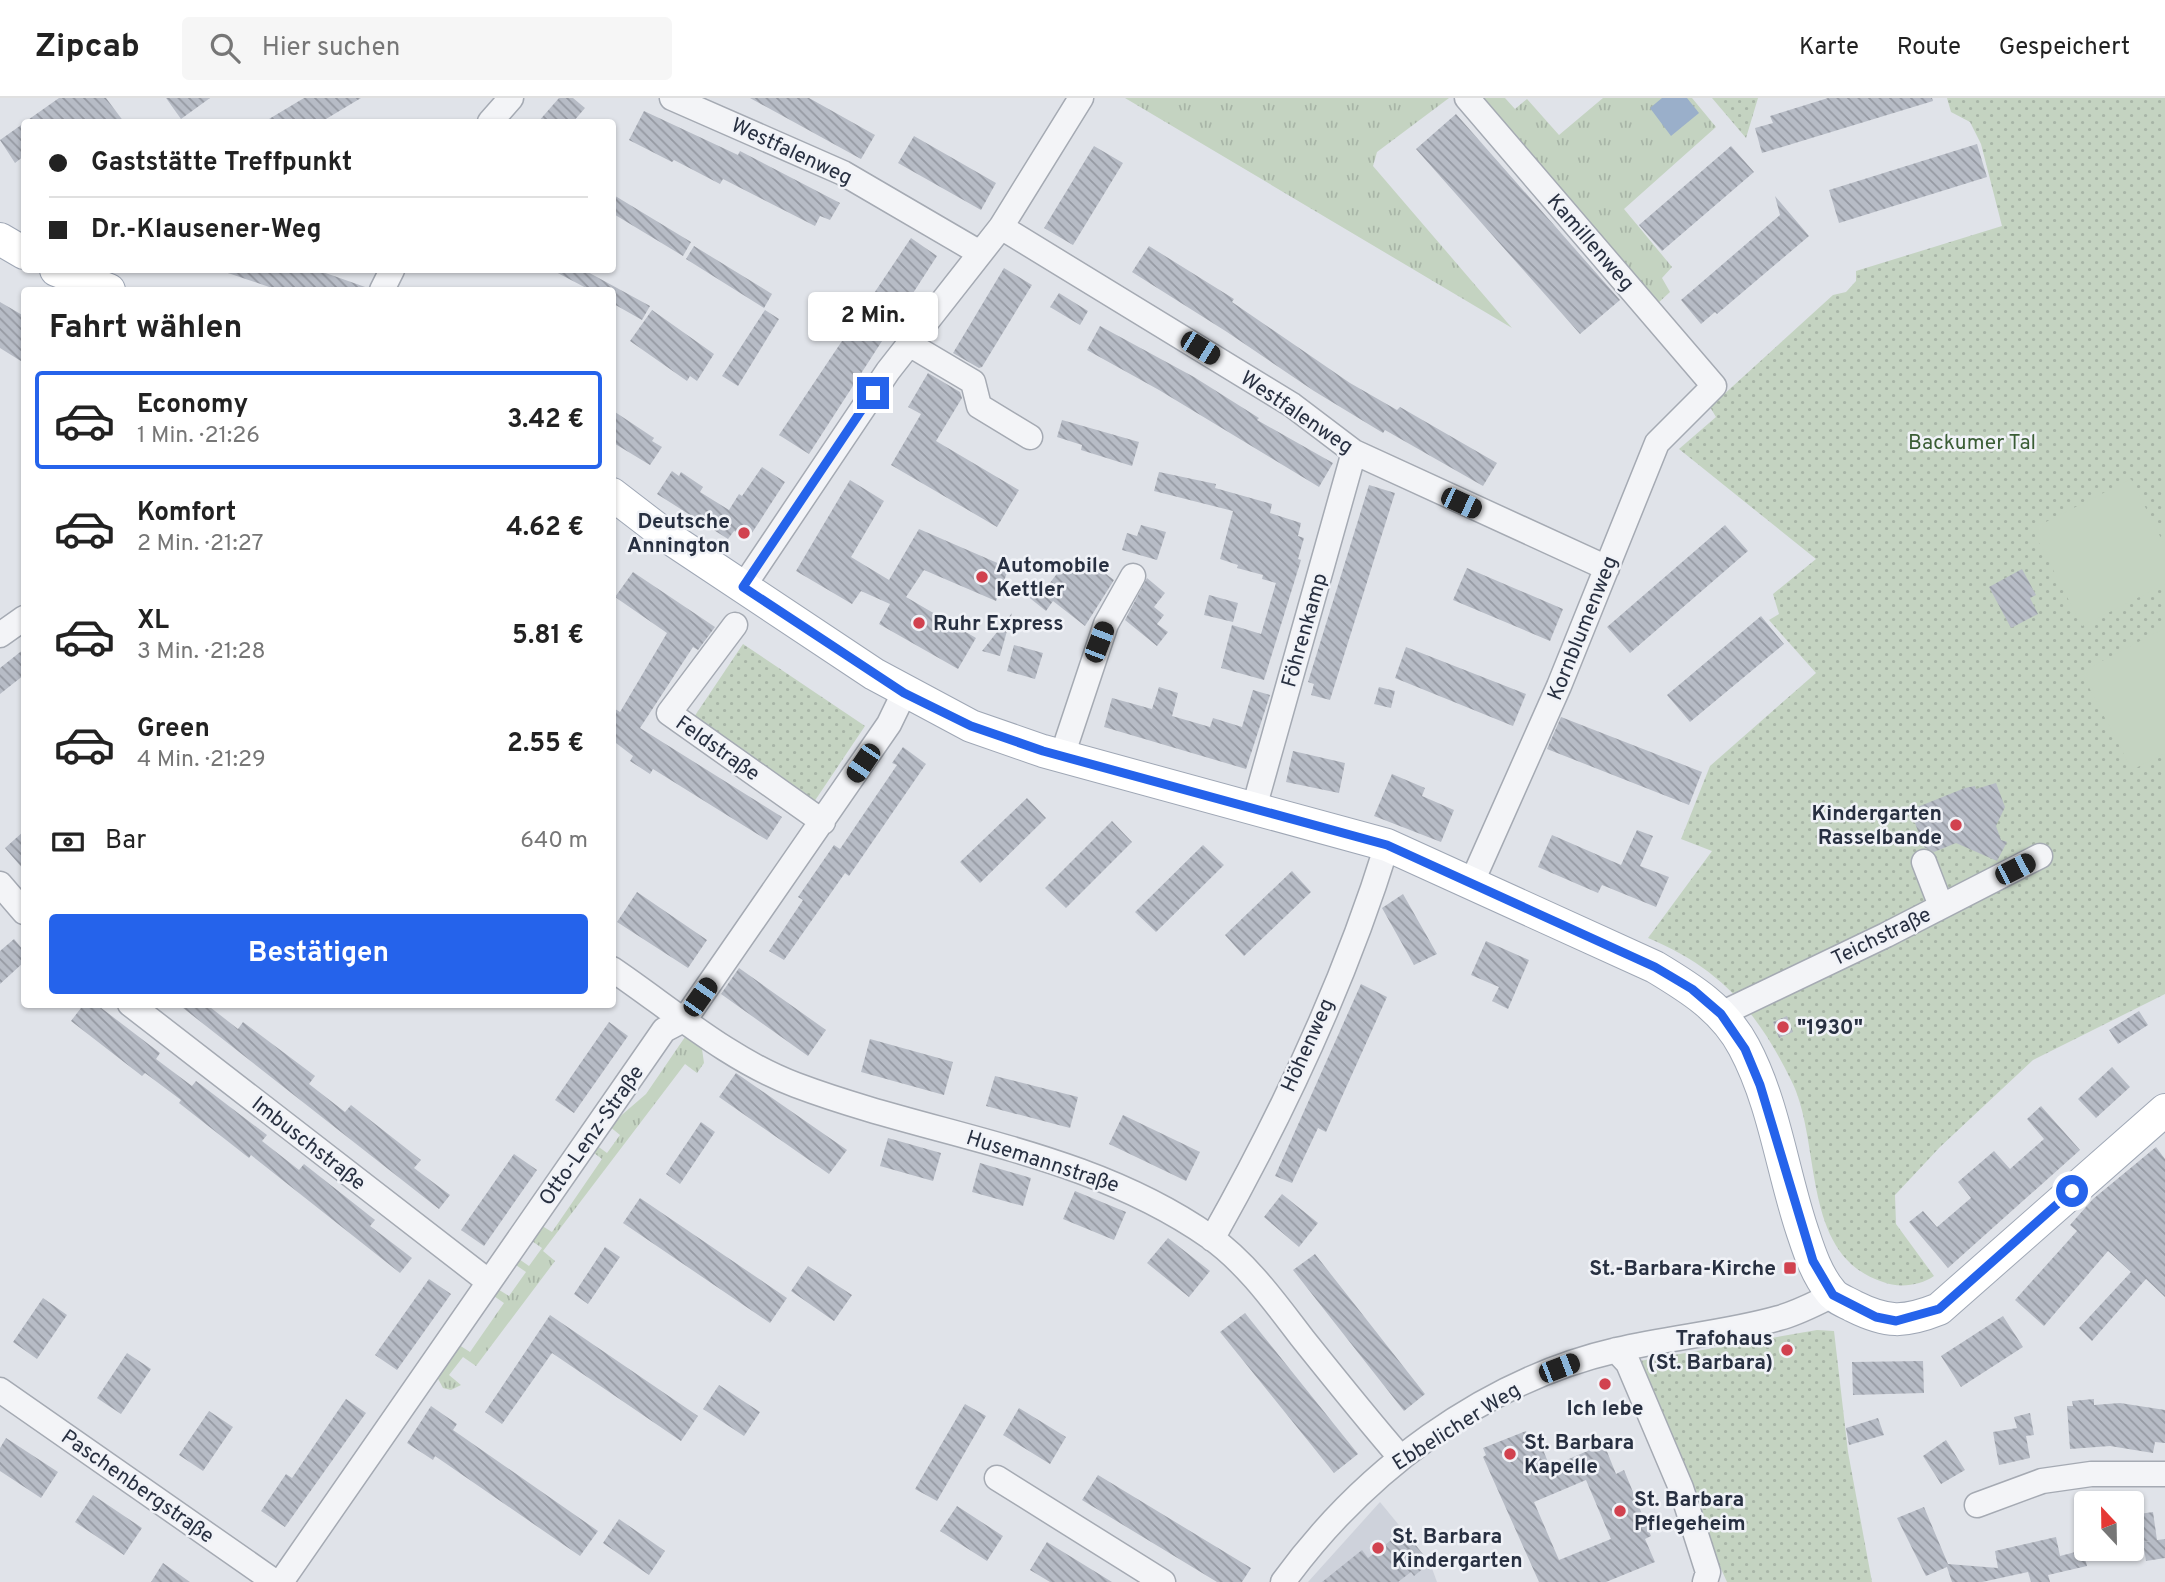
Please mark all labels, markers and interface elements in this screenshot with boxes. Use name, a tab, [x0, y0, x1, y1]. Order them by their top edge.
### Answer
search box	[182, 17, 672, 80]
text: Zipcab	[35, 27, 140, 69]
icon: search	[206, 29, 244, 67]
text: Hier suchen	[262, 32, 400, 65]
text: Karte	[1799, 33, 1859, 63]
text: Route	[1897, 33, 1961, 63]
text: Gespeichert	[1999, 33, 2130, 63]
street label: Westfalenweg	[726, 113, 856, 192]
text: Gaststätte Treffpunkt	[91, 147, 352, 180]
street label: Kamillenweg	[1540, 189, 1640, 297]
text: Dr.-Klausener-Weg	[91, 214, 322, 247]
callout: 2 Min.	[808, 292, 938, 341]
text: 2 Min.	[841, 302, 905, 331]
text: Fahrt wählen	[49, 309, 242, 349]
car	[1177, 328, 1224, 368]
street label: Westfalenweg	[1234, 366, 1358, 461]
route end	[857, 377, 889, 409]
icon: car	[53, 389, 116, 452]
text: Economy	[137, 389, 248, 422]
text: 3.42 €	[507, 404, 584, 437]
text: 1 Min. · 21:26	[137, 422, 260, 451]
park label: Backumer Tal	[1908, 430, 2036, 457]
car	[1438, 485, 1485, 521]
icon: car	[53, 497, 116, 560]
text: Komfort	[137, 497, 236, 530]
place label: Deutsche Annington	[627, 509, 730, 560]
text: 4.62 €	[506, 512, 584, 545]
marker: Deutsche Annington	[736, 525, 752, 541]
text: 2 Min. · 21:27	[137, 530, 264, 559]
street label: Kornblumenweg	[1542, 552, 1625, 705]
place label: Automobile Kettler	[996, 553, 1110, 604]
marker: Automobile Kettler	[974, 569, 990, 585]
street label: Föhrenkamp	[1276, 570, 1335, 691]
icon: car	[53, 605, 116, 668]
text: XL	[137, 605, 169, 638]
place label: Ruhr Express	[933, 611, 1064, 638]
marker: Ruhr Express	[911, 615, 927, 631]
car	[1082, 619, 1117, 665]
text: 5.81 €	[512, 620, 584, 653]
text: 3 Min. · 21:28	[137, 638, 266, 667]
street label: Feldstraße	[670, 710, 765, 788]
icon: car	[53, 713, 116, 776]
text: Green	[137, 713, 210, 746]
text: 2.55 €	[507, 728, 584, 761]
car	[843, 740, 884, 786]
text: 4 Min. · 21:29	[137, 746, 266, 775]
place label: Kindergarten Rasselbande	[1811, 801, 1942, 852]
marker: Kindergarten Rasselbande	[1948, 817, 1964, 833]
icon: cash	[49, 823, 87, 861]
text: Bar	[105, 825, 146, 858]
text: 640 m	[520, 827, 588, 856]
car	[1992, 850, 2039, 888]
street label: Teichstraße	[1827, 902, 1936, 973]
button: Bestätigen	[49, 914, 588, 994]
car	[680, 974, 721, 1020]
street label: Höhenweg	[1276, 994, 1341, 1097]
place label: "1930"	[1797, 1015, 1863, 1042]
marker: "1930"	[1775, 1019, 1791, 1035]
street label: Otto-Lenz-Straße	[534, 1060, 651, 1211]
street label: Imbuschstraße	[246, 1091, 371, 1197]
street label: Husemannstraße	[963, 1125, 1122, 1200]
route start	[2056, 1175, 2088, 1207]
place label: St.-Barbara-Kirche	[1589, 1256, 1776, 1283]
marker: St.-Barbara-Kirche	[1782, 1260, 1798, 1276]
place label: Trafohaus (St. Barbara)	[1648, 1326, 1773, 1377]
marker: Trafohaus (St. Barbara)	[1779, 1342, 1795, 1358]
car	[1536, 1351, 1583, 1385]
marker: Ich lebe	[1597, 1376, 1613, 1392]
street label: Ebbelicher Weg	[1388, 1377, 1526, 1477]
place label: Ich lebe	[1566, 1396, 1644, 1423]
street label: Paschenbergstraße	[55, 1424, 219, 1550]
place label: St. Barbara Kapelle	[1524, 1430, 1634, 1481]
marker: St. Barbara Kapelle	[1502, 1446, 1518, 1462]
place label: St. Barbara Pflegeheim	[1634, 1487, 1746, 1538]
north arrow	[2074, 1491, 2144, 1561]
map controls	[2074, 1491, 2144, 1561]
marker: St. Barbara Pflegeheim	[1612, 1503, 1628, 1519]
place label: St. Barbara Kindergarten	[1392, 1524, 1523, 1575]
marker: St. Barbara Kindergarten	[1370, 1540, 1386, 1556]

